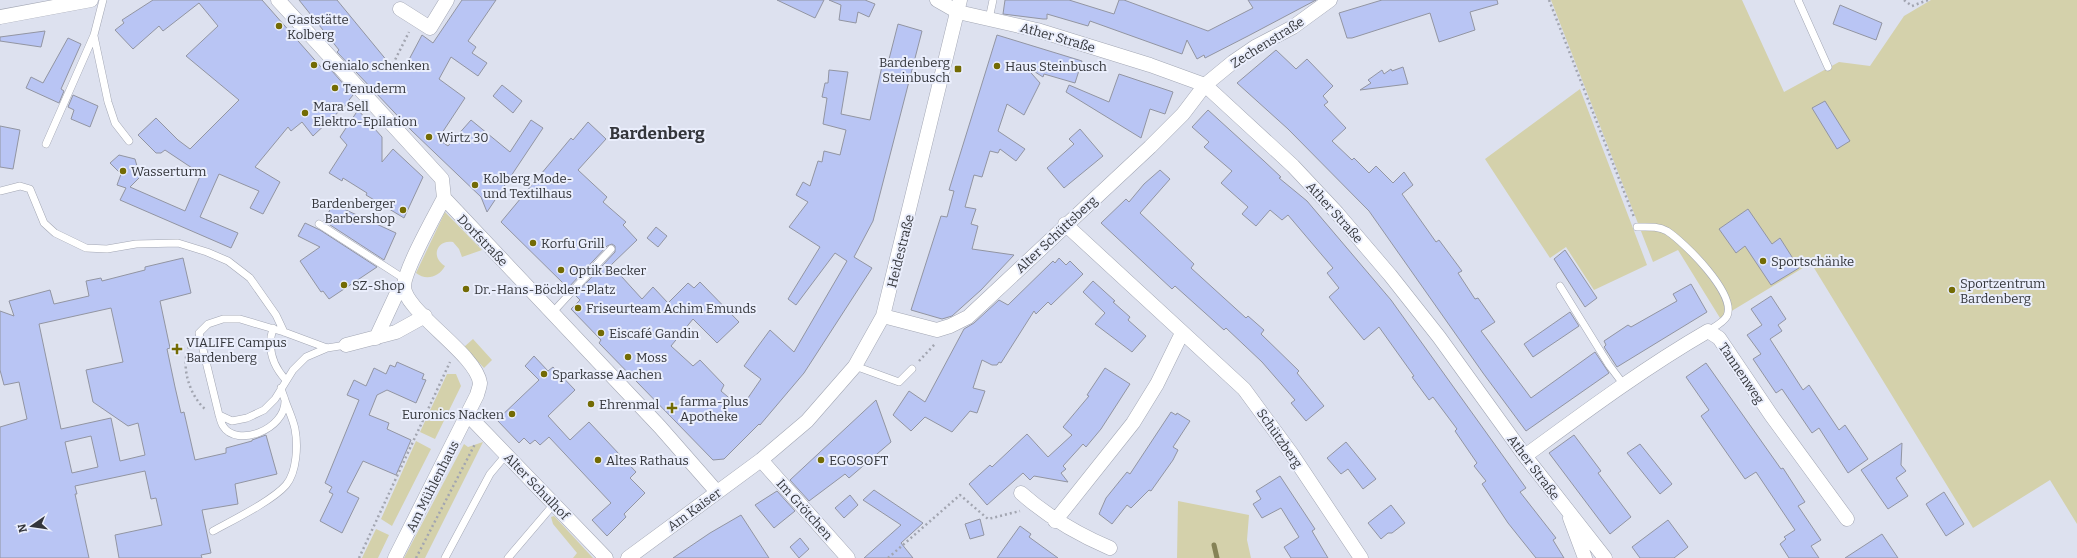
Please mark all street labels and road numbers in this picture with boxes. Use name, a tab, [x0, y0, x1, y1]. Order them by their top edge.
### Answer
street label: Zechenstraße	[1228, 14, 1307, 71]
street label: Ather Straße	[1019, 20, 1097, 55]
street label: Ather Straße	[1303, 179, 1366, 246]
street label: Alter Schüttsberg	[1013, 193, 1100, 276]
street label: Dorfstraße	[454, 212, 511, 269]
street label: Heidestraße	[884, 213, 917, 289]
street label: Tannenweg	[1716, 340, 1767, 406]
street label: Schützberg	[1254, 406, 1305, 471]
street label: Ather Straße	[1504, 432, 1563, 503]
street label: Am Mühlenhaus	[403, 438, 462, 534]
street label: Alter Schulhof	[501, 450, 573, 524]
street label: Im Grötchen	[773, 476, 836, 543]
street label: Am Kaiser	[665, 485, 724, 534]

